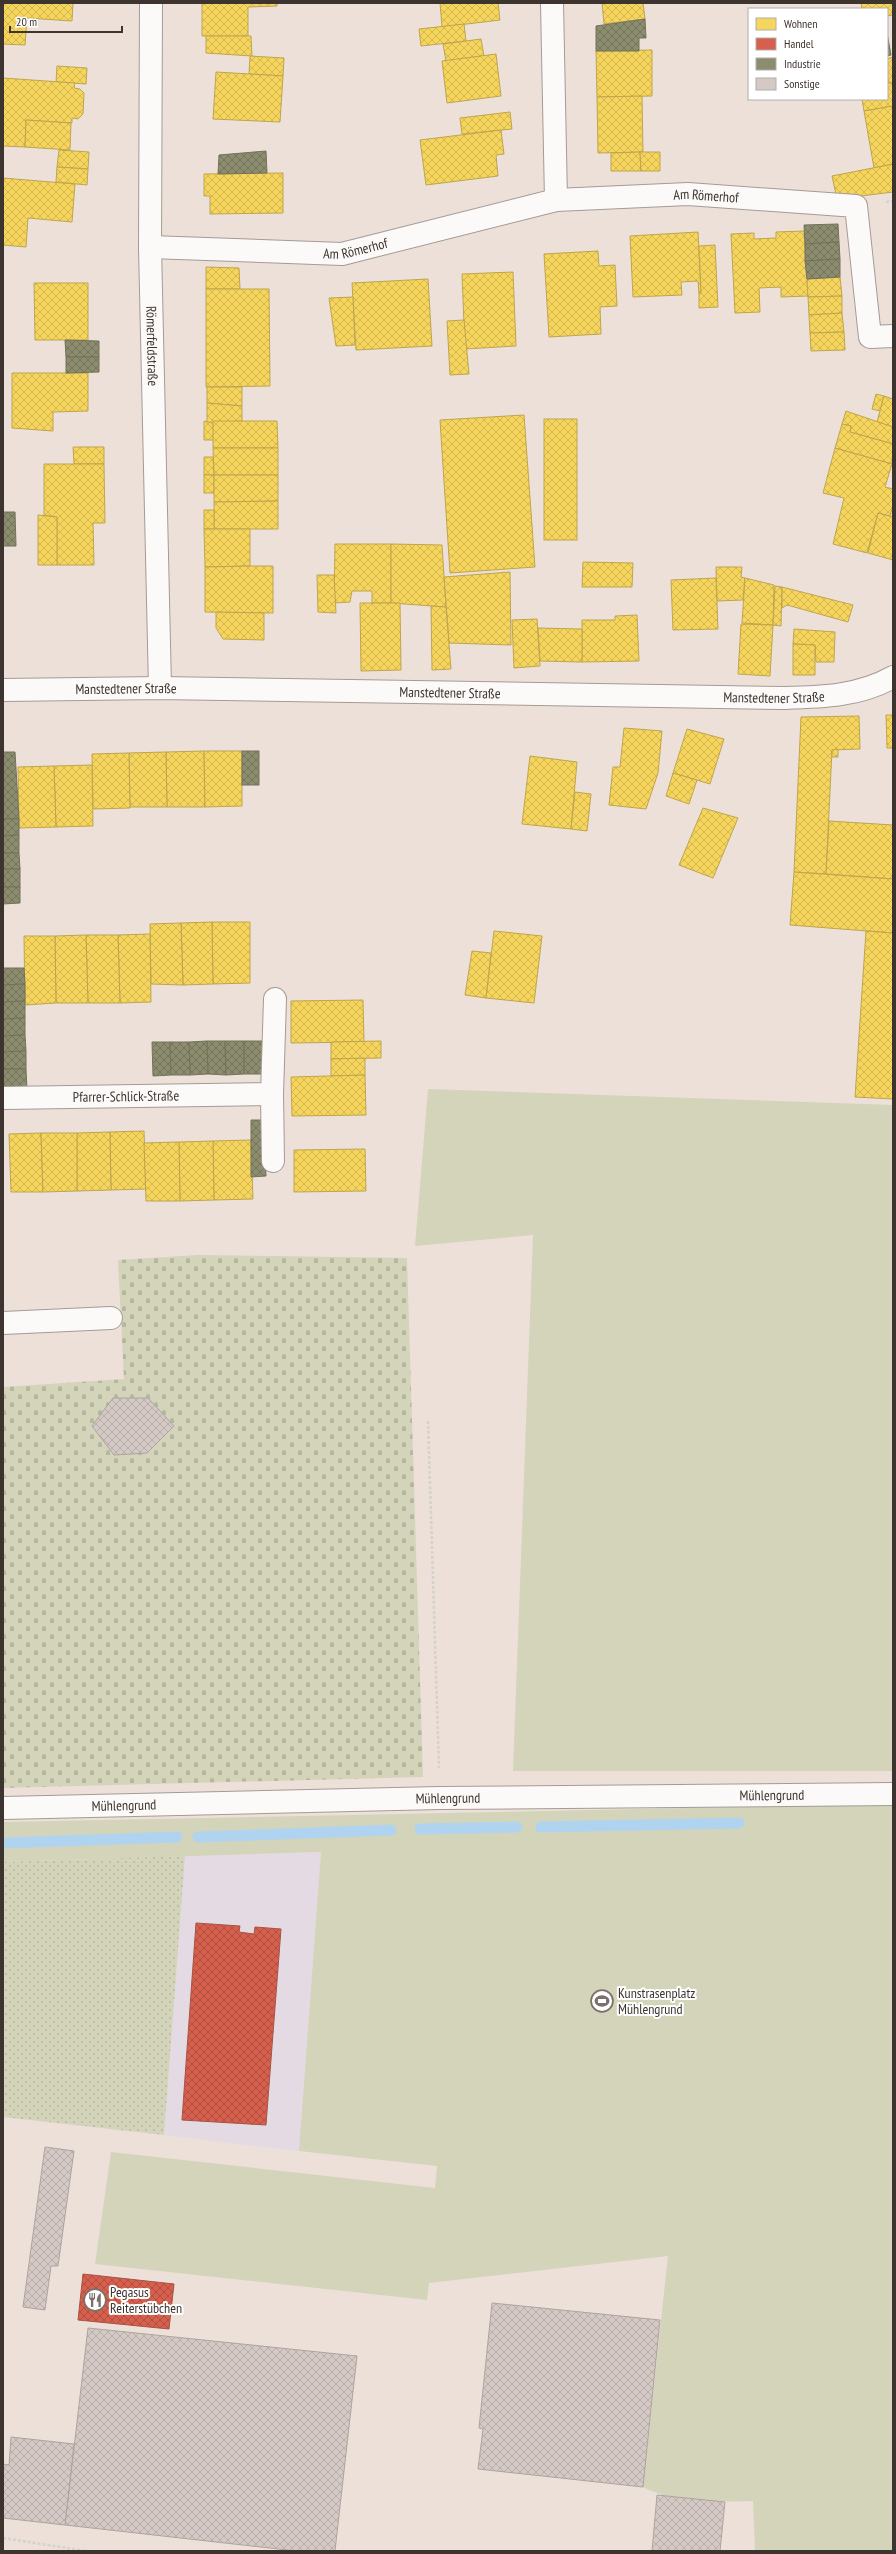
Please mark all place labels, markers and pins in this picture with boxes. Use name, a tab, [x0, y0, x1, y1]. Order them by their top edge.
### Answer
place label: Kunstrasenplatz Mühlengrund	[618, 1984, 695, 2018]
sports icon: Kunstrasenplatz Mühlengrund	[589, 1988, 615, 2014]
place label: Pegasus Reiterstübchen	[110, 2283, 182, 2317]
restaurant icon: Pegasus Reiterstübchen	[82, 2287, 108, 2313]

